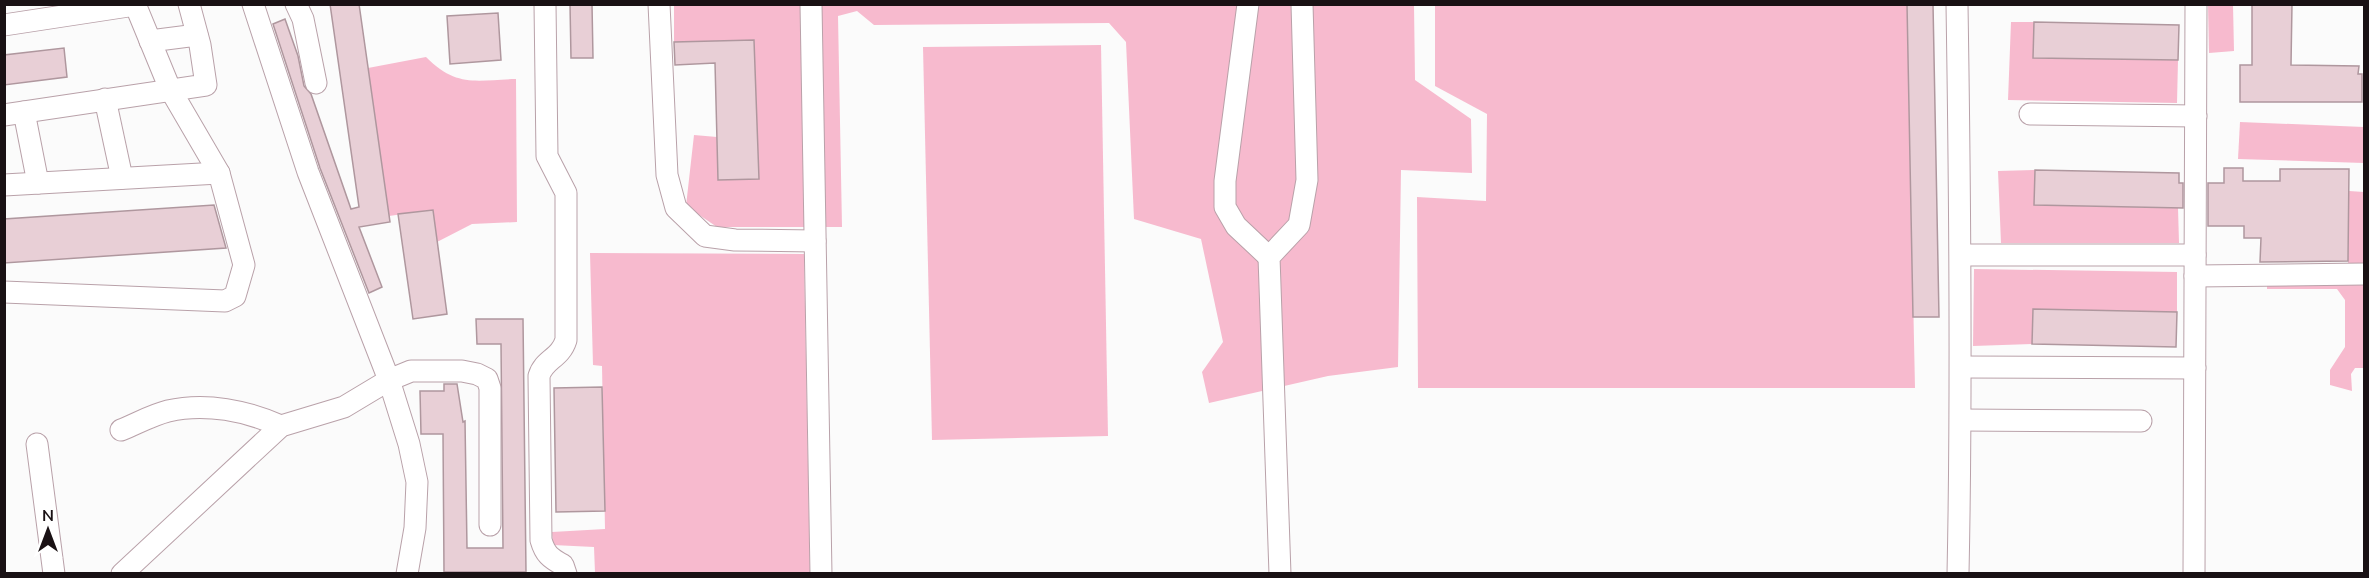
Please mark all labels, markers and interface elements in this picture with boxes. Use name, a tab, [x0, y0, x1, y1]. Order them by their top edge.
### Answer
north arrow	[18, 500, 78, 560]
text: N	[42, 505, 54, 527]

